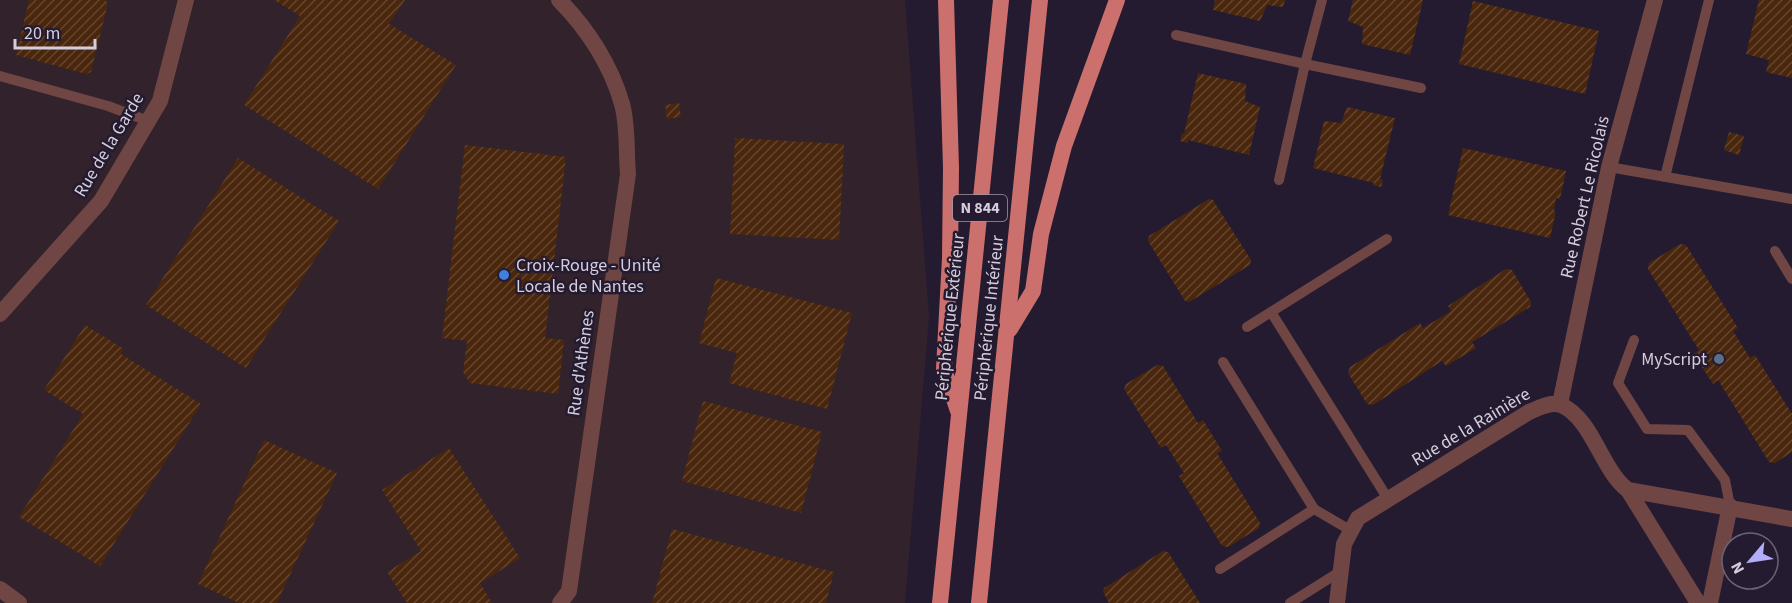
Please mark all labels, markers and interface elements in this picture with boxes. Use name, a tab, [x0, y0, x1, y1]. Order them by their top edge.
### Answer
scale bar	[15, 12, 94, 50]
text: 20 m	[24, 21, 60, 46]
street label: Rue de la Garde	[68, 88, 150, 202]
street label: Rue Robert Le Ricolais	[1554, 113, 1616, 281]
road number: N 844	[953, 195, 1007, 221]
street label: Périphérique Extérieur	[929, 231, 971, 402]
street label: Périphérique Intérieur	[968, 233, 1010, 402]
place label: Croix-Rouge - Unité Locale de Nantes	[516, 253, 661, 299]
marker: Croix-Rouge - Unité Locale de Nantes	[497, 268, 511, 282]
street label: Rue d'Athènes	[561, 308, 601, 418]
place label: MyScript	[1641, 347, 1707, 372]
marker: MyScript	[1712, 352, 1726, 366]
street label: Rue de la Rainière	[1407, 382, 1535, 472]
north arrow	[1720, 531, 1780, 591]
text: N	[1726, 558, 1750, 578]

